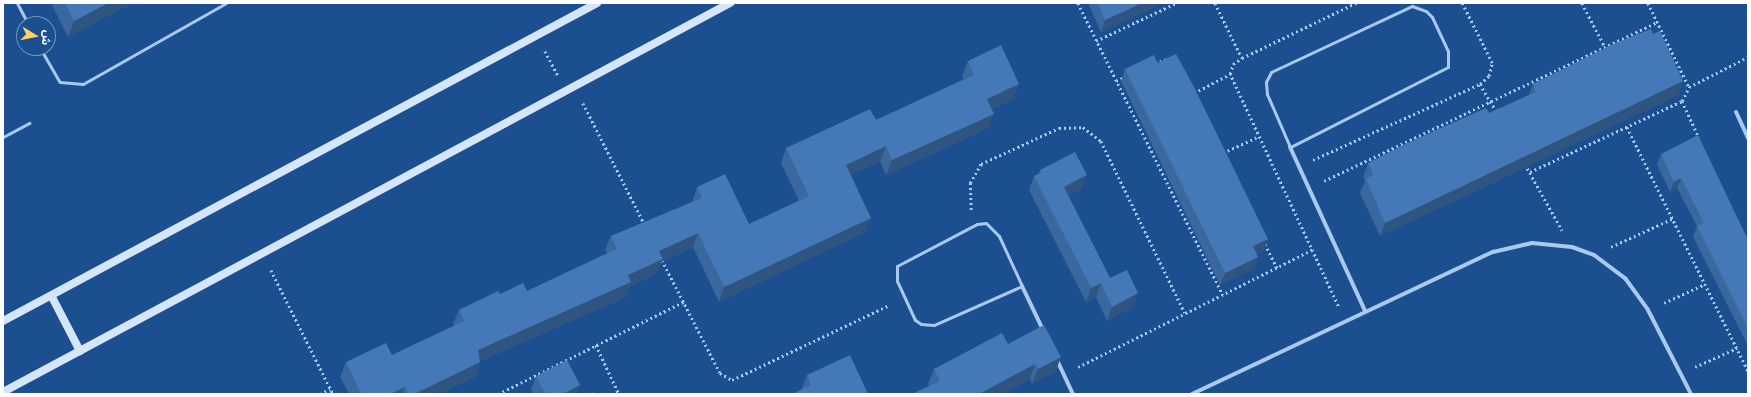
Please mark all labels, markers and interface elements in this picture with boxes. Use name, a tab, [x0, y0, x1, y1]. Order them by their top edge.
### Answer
north arrow	[16, 16, 56, 56]
text: ش	[40, 29, 55, 47]

